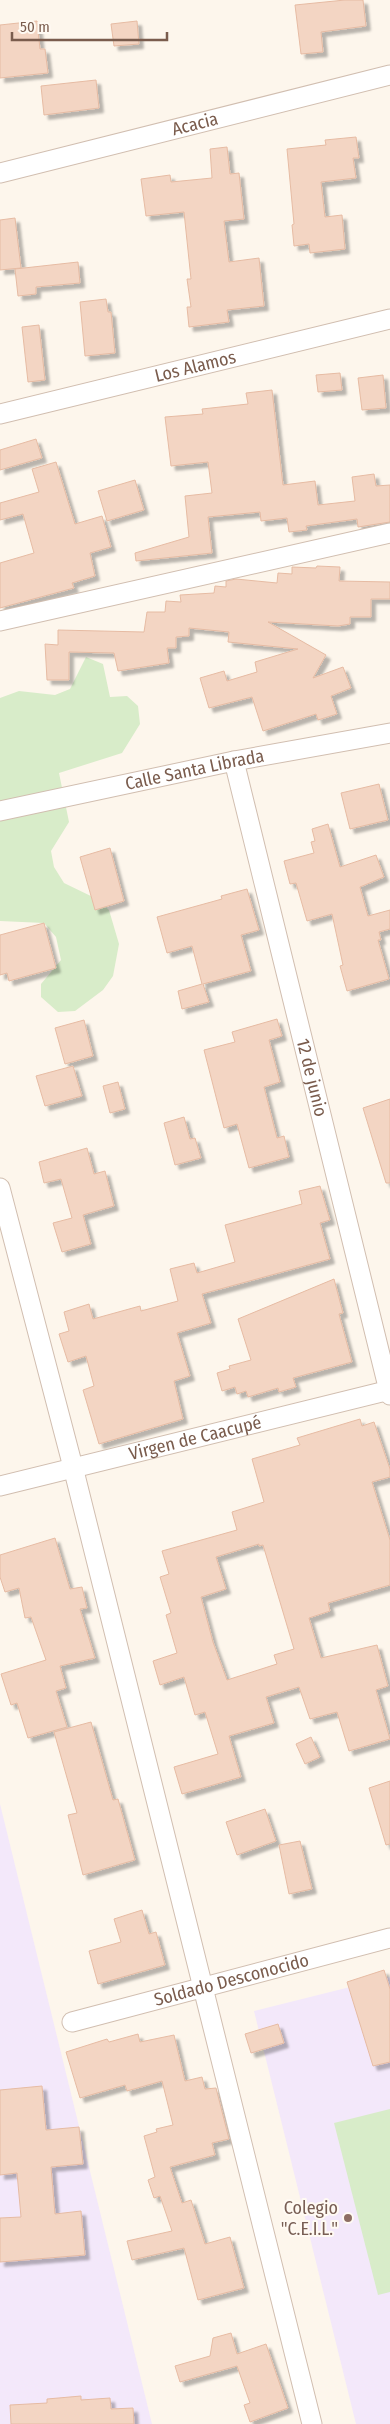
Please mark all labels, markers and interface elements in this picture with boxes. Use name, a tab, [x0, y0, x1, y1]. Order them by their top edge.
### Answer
scale bar	[12, 10, 168, 42]
text: 50 m	[20, 18, 50, 36]
street label: Acacia	[170, 108, 221, 140]
street label: Los Alamos	[152, 346, 238, 387]
street label: Calle Santa Librada	[123, 745, 266, 795]
street label: 12 de junio	[292, 1036, 332, 1119]
street label: Virgen de Caacupé	[127, 1411, 264, 1465]
street label: Soldado Desconocido	[152, 1949, 311, 2011]
place label: Colegio "C.E.I.L."	[281, 2197, 338, 2240]
marker: Colegio "C.E.I.L."	[342, 2212, 354, 2224]

